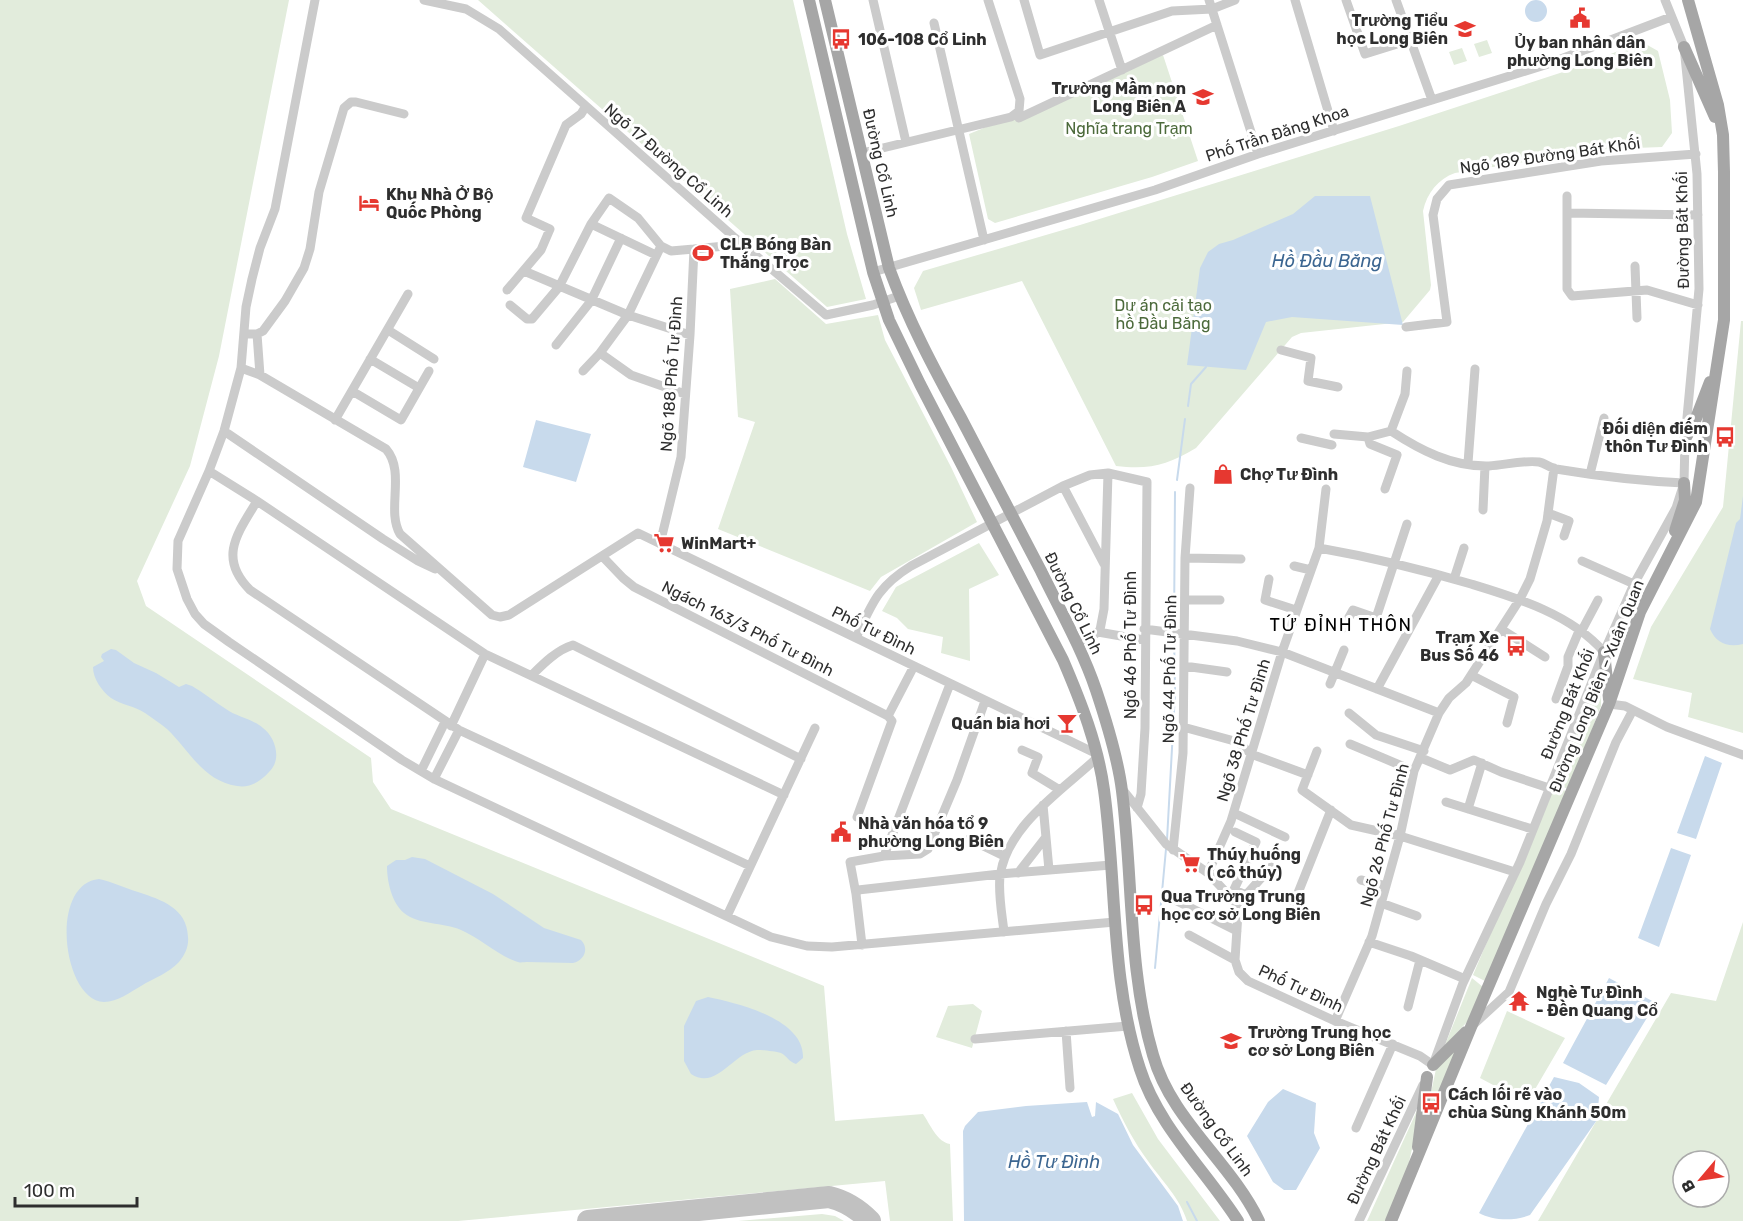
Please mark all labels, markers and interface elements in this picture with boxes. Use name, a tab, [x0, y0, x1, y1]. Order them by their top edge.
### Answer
public building icon: Ủy ban nhân dân phường Long Biên	[1568, 6, 1592, 30]
place label: Trường Tiểu học Long Biên	[1336, 11, 1448, 48]
school or university icon: Trường Tiểu học Long Biên	[1453, 17, 1477, 41]
bus stop icon: 106-108 Cổ Linh	[829, 27, 853, 51]
place label: 106-108 Cổ Linh	[858, 30, 987, 49]
place label: Ủy ban nhân dân phường Long Biên	[1507, 33, 1653, 70]
place label: Trường Mầm non Long Biên A	[1052, 77, 1187, 116]
school or university icon: Trường Mầm non Long Biên A	[1191, 85, 1215, 109]
street label: Ngõ 17 Đường Cổ Linh	[601, 99, 737, 221]
street label: Phố Trần Đăng Khoa	[1203, 100, 1351, 166]
street label: Đường Cổ Linh	[859, 107, 902, 219]
park label: Nghĩa trang Trạm	[1065, 119, 1193, 138]
street label: Ngõ 189 Đường Bát Khối	[1459, 132, 1641, 178]
street label: Đường Bát Khối	[1671, 171, 1693, 289]
place label: Khu Nhà Ở Bộ Quốc Phòng	[386, 185, 494, 222]
hotel icon: Khu Nhà Ở Bộ Quốc Phòng	[357, 191, 381, 215]
place label: CLB Bóng Bàn Thắng Trọc	[720, 235, 831, 272]
sports icon: CLB Bóng Bàn Thắng Trọc	[691, 241, 715, 265]
water label: Hồ Đầu Băng	[1272, 249, 1382, 272]
street label: Ngõ 188 Phố Tư Đình	[655, 295, 686, 453]
park label: Dự án cải tạo hồ Đầu Băng	[1114, 296, 1212, 333]
place label: Đối diện điếm thôn Tư Đình	[1602, 417, 1708, 456]
bus stop icon: Đối diện điếm thôn Tư Đình	[1713, 425, 1737, 449]
shop icon: Chợ Tư Đình	[1211, 462, 1235, 486]
place label: Chợ Tư Đình	[1240, 465, 1338, 484]
supermarket icon: WinMart+	[652, 531, 676, 555]
place label: WinMart+	[681, 534, 757, 553]
street label: Đường Cổ Linh	[1041, 549, 1106, 657]
street label: Ngõ 46 Phố Tư Đình	[1120, 571, 1140, 719]
street label: Ngách 163/3 Phố Tư Đình	[659, 576, 838, 680]
street label: Đường Long Biên – Xuân Quan	[1545, 577, 1648, 795]
street label: Ngõ 44 Phố Tư Đình	[1157, 594, 1180, 743]
street label: Phố Tư Đình	[829, 601, 920, 659]
district label: TỨ ĐỈNH THÔN	[1269, 614, 1413, 636]
place label: Trạm Xe Bus Số 46	[1420, 628, 1499, 665]
bus stop icon: Trạm Xe Bus Số 46	[1504, 634, 1528, 658]
street label: Đường Bát Khối	[1535, 646, 1598, 762]
street label: Ngõ 38 Phố Tư Đình	[1211, 656, 1274, 804]
bar icon: Quán bia hơi	[1055, 711, 1079, 735]
place label: Quán bia hơi	[951, 714, 1050, 733]
street label: Ngõ 26 Phố Tư Đình	[1355, 761, 1413, 909]
place label: Nhà văn hóa tổ 9 phường Long Biên	[858, 814, 1004, 851]
public building icon: Nhà văn hóa tổ 9 phường Long Biên	[829, 820, 853, 844]
place label: Thúy huống ( cô thúy)	[1207, 843, 1301, 882]
supermarket icon: Thúy huống ( cô thúy)	[1178, 851, 1202, 875]
place label: Qua Trường Trung học cơ sở Long Biên	[1161, 887, 1321, 924]
bus stop icon: Qua Trường Trung học cơ sở Long Biên	[1132, 893, 1156, 917]
street label: Phố Tư Đình	[1255, 959, 1347, 1016]
place label: Nghè Tư Đình - Đền Quang Cổ	[1536, 983, 1658, 1020]
temple icon: Nghè Tư Đình - Đền Quang Cổ	[1507, 989, 1531, 1013]
place label: Trường Trung học cơ sở Long Biên	[1248, 1023, 1391, 1060]
school or university icon: Trường Trung học cơ sở Long Biên	[1219, 1029, 1243, 1053]
street label: Đường Cổ Linh	[1176, 1079, 1257, 1180]
place label: Cách lối rẽ vào chùa Sùng Khánh 50m	[1448, 1083, 1626, 1122]
bus stop icon: Cách lối rẽ vào chùa Sùng Khánh 50m	[1419, 1091, 1443, 1115]
street label: Đường Bát Khối	[1342, 1092, 1410, 1208]
north arrow	[1671, 1149, 1731, 1209]
water label: Hồ Tư Đình	[1008, 1150, 1100, 1173]
scale bar	[15, 1170, 136, 1208]
text: B	[1677, 1176, 1699, 1196]
text: 100 m	[24, 1180, 75, 1202]

